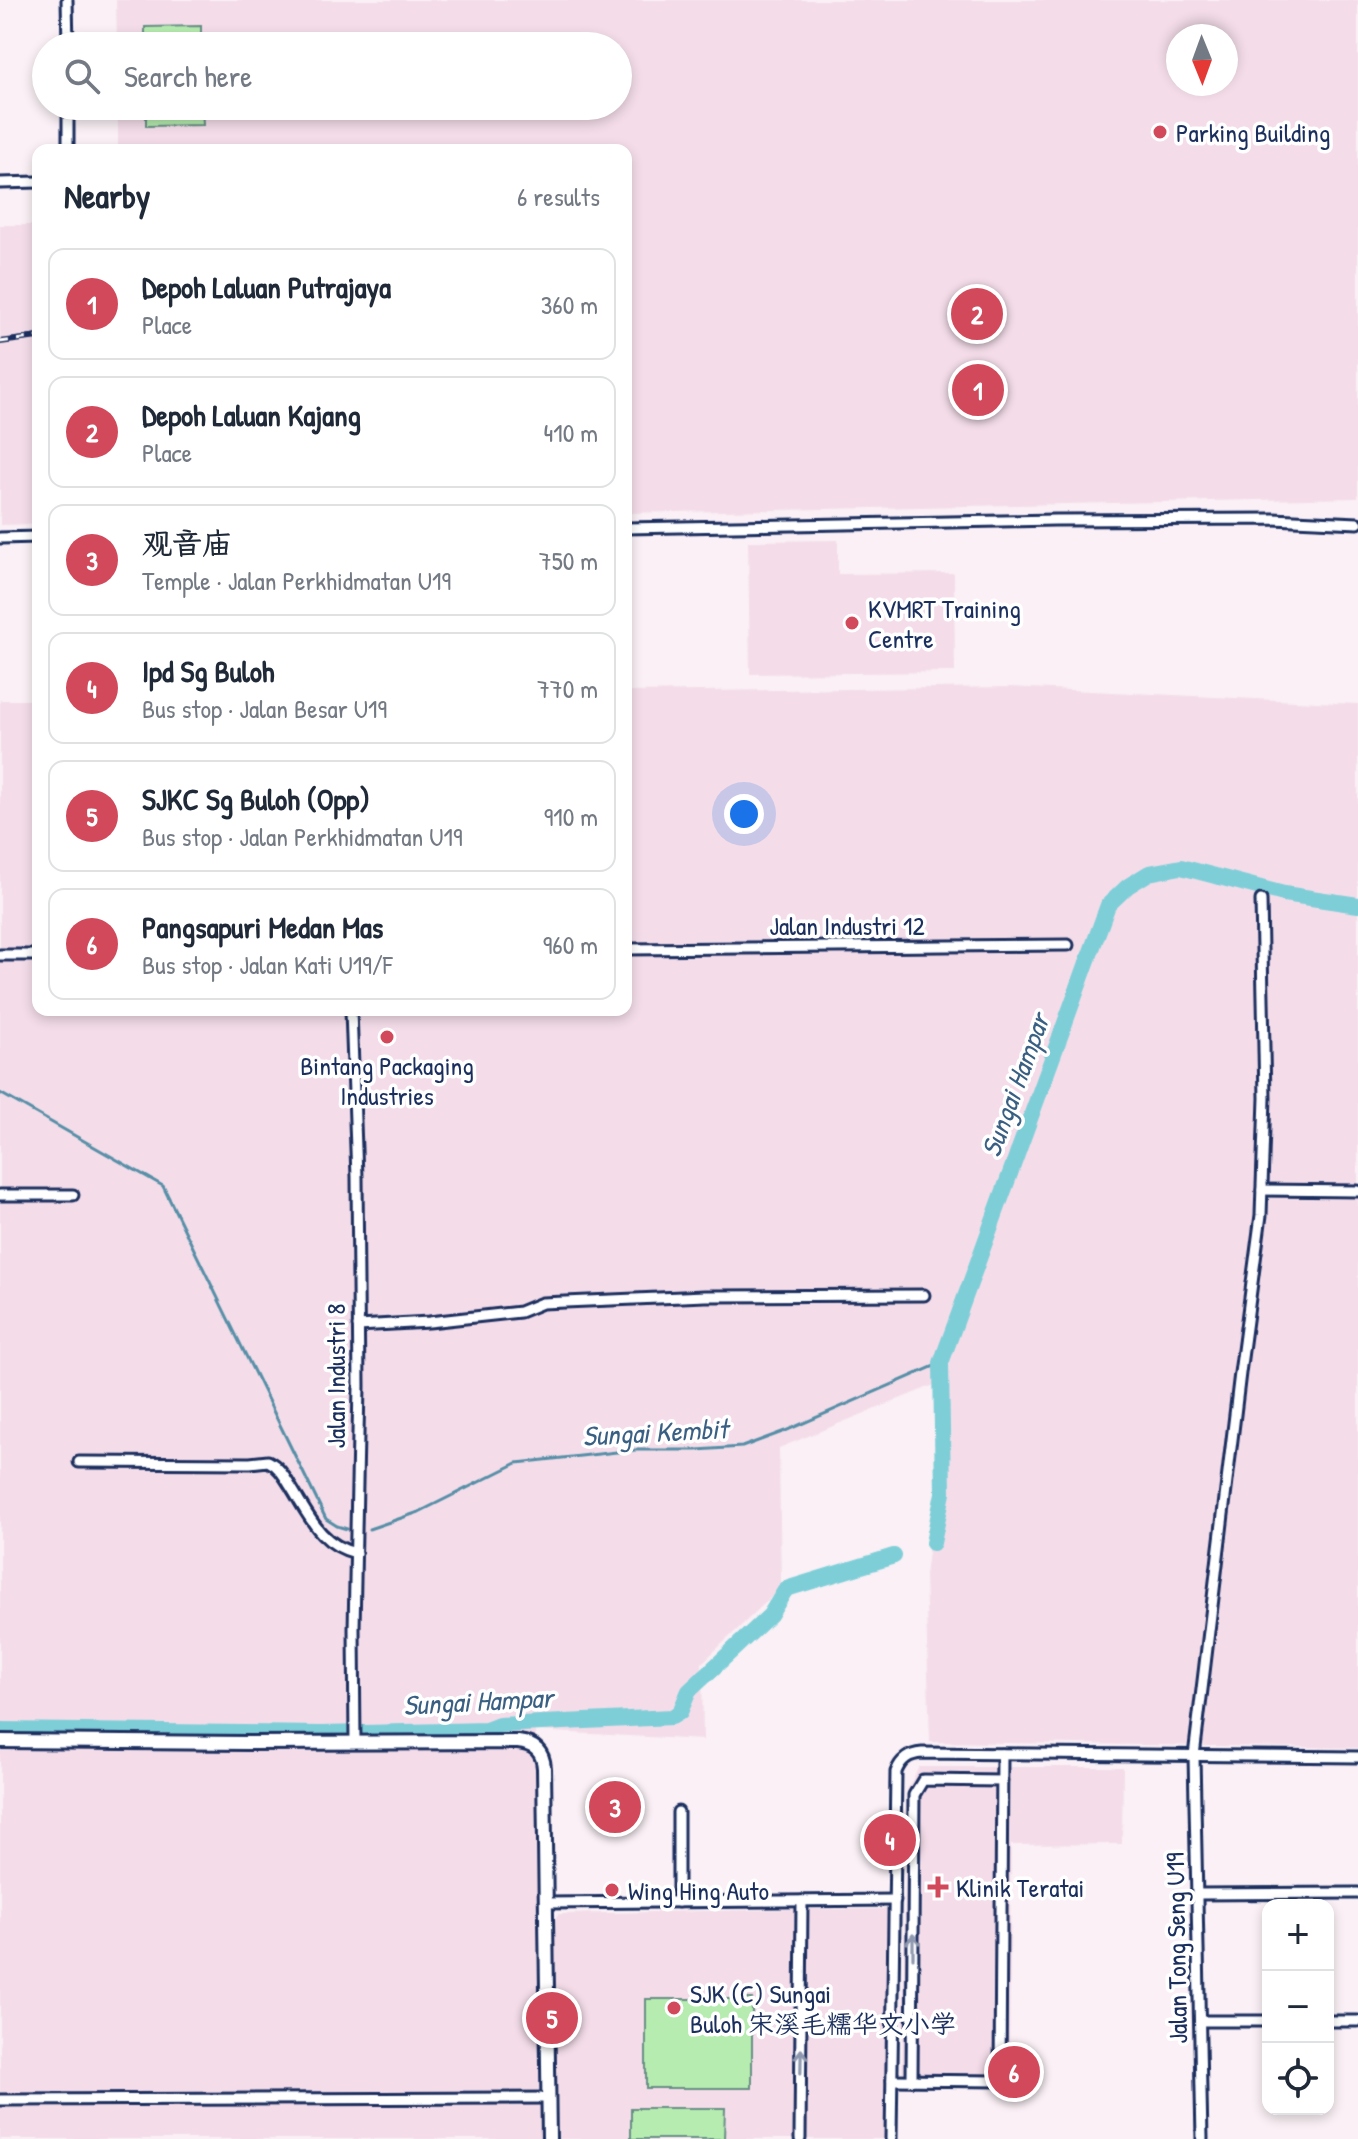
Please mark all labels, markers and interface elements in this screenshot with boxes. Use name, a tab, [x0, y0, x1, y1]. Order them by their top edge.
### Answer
north arrow	[1166, 24, 1238, 96]
search box	[32, 32, 632, 120]
icon: search	[60, 54, 104, 98]
text: Search here	[124, 56, 252, 96]
place label: Parking Building	[1176, 115, 1330, 150]
marker: Parking Building	[1151, 123, 1169, 141]
text: Nearby	[64, 173, 150, 219]
text: 6 results	[517, 179, 600, 214]
text: Depoh Laluan Putrajaya	[142, 267, 391, 307]
pin: 2	[951, 284, 1003, 344]
text: 1	[87, 287, 97, 322]
text: 360 m	[541, 287, 598, 322]
text: Place	[142, 307, 192, 342]
pin: 1	[952, 360, 1004, 420]
text: Depoh Laluan Kajang	[142, 395, 361, 435]
text: 2	[86, 415, 98, 450]
text: 410 m	[544, 415, 598, 450]
text: Place	[142, 435, 192, 470]
text: 观音庙	[142, 523, 232, 563]
text: 3	[86, 543, 98, 578]
text: 750 m	[539, 543, 598, 578]
text: Temple · Jalan Perkhidmatan U19	[142, 563, 451, 598]
place label: KVMRT Training Centre	[868, 591, 1021, 656]
marker: KVMRT Training Centre	[843, 614, 861, 632]
text: Ipd Sg Buloh	[142, 651, 274, 691]
text: 4	[87, 671, 97, 706]
text: 770 m	[537, 671, 598, 706]
text: Bus stop · Jalan Besar U19	[142, 691, 387, 726]
text: SJKC Sg Buloh (Opp)	[142, 779, 370, 819]
your location	[724, 794, 764, 834]
text: 5	[87, 799, 98, 834]
text: 910 m	[544, 799, 598, 834]
text: Bus stop · Jalan Perkhidmatan U19	[142, 819, 463, 854]
text: Pangsapuri Medan Mas	[142, 907, 383, 947]
street label: Jalan Industri 12	[769, 908, 925, 943]
text: 6	[87, 927, 97, 962]
text: 960 m	[543, 927, 598, 962]
text: Bus stop · Jalan Kati U19/F	[142, 947, 393, 982]
water label: Sungai Hampar	[972, 1005, 1060, 1162]
marker: Bintang Packaging Industries	[378, 1028, 396, 1046]
place label: Bintang Packaging Industries	[300, 1048, 474, 1113]
street label: Jalan Industri 8	[318, 1303, 353, 1449]
water label: Sungai Kembit	[582, 1409, 733, 1455]
water label: Sungai Hampar	[402, 1678, 557, 1724]
pin: 3	[589, 1777, 641, 1837]
pin: 4	[864, 1810, 916, 1870]
street label: Jalan Tong Seng U19	[1157, 1852, 1195, 2044]
place label: Klinik Teratai	[956, 1870, 1084, 1905]
place label: Wing Hing Auto	[628, 1873, 769, 1908]
marker: Klinik Teratai	[927, 1876, 949, 1898]
marker: Wing Hing Auto	[603, 1881, 621, 1899]
map controls	[1262, 1899, 1334, 2115]
button: +	[1262, 1899, 1334, 1971]
one-way arrow	[905, 1933, 921, 1960]
button: −	[1262, 1971, 1334, 2043]
place label: SJK (C) Sungai Buloh 宋溪毛糯华文小学	[690, 1976, 956, 2041]
pin: 5	[526, 1988, 578, 2048]
marker: SJK (C) Sungai Buloh 宋溪毛糯华文小学	[665, 1999, 683, 2017]
pin: 6	[988, 2042, 1040, 2102]
button: locate	[1262, 2043, 1334, 2115]
one-way arrow	[793, 2048, 808, 2075]

